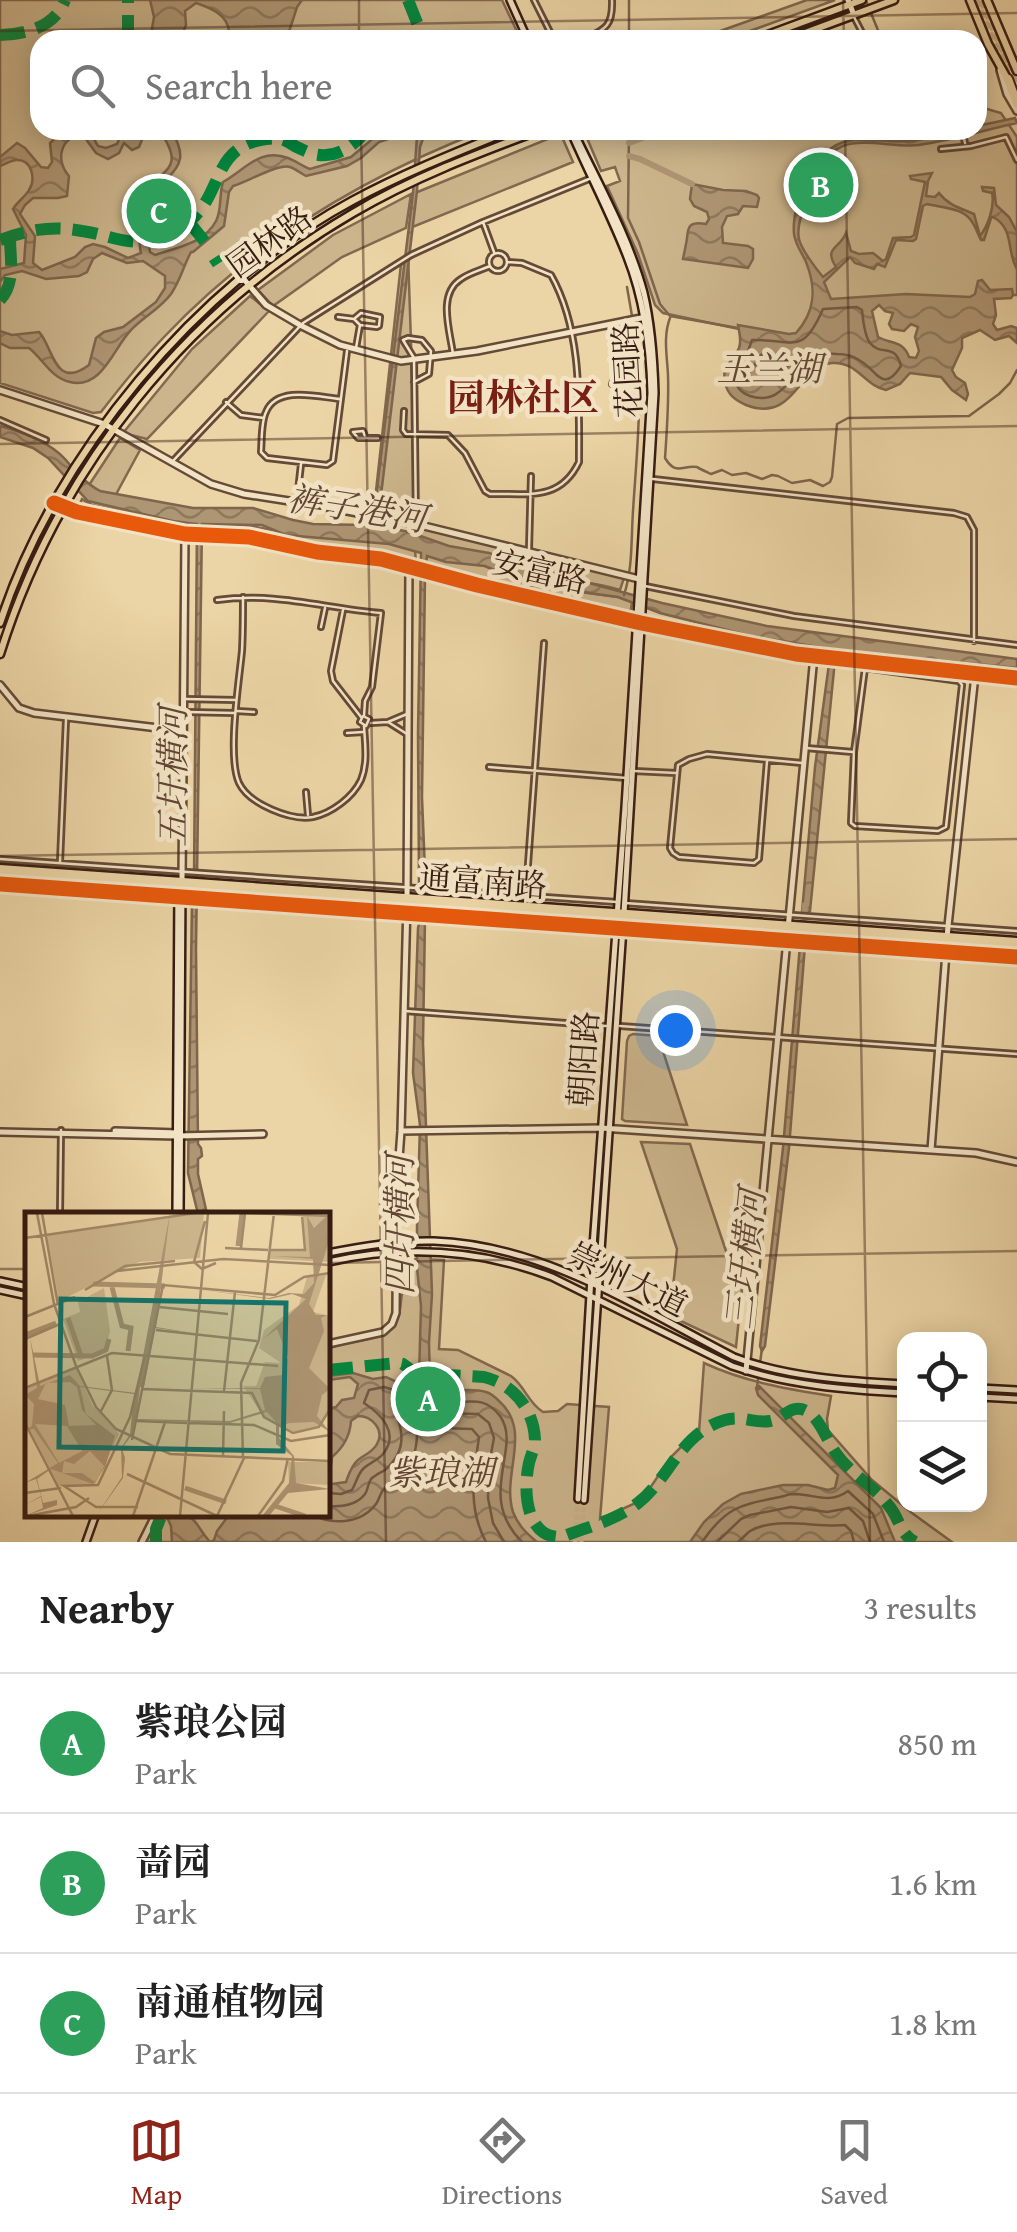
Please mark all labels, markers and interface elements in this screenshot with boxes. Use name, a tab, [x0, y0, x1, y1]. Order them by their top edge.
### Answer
search box	[30, 30, 987, 140]
text: Search here	[145, 57, 333, 113]
icon: search	[65, 58, 120, 113]
pin: B	[788, 148, 854, 222]
pin: C	[126, 174, 192, 248]
street label: 园林路	[216, 194, 322, 288]
street label: 花园路	[601, 321, 653, 419]
water label: 玉兰湖	[716, 343, 827, 394]
district label: 园林社区	[447, 369, 599, 425]
water label: 裤子港河	[284, 472, 436, 545]
street label: 安富路	[488, 537, 592, 605]
water label: 五圩横河	[147, 701, 198, 847]
street label: 通富南路	[418, 853, 548, 909]
your location	[650, 1005, 701, 1056]
street label: 朝阳路	[556, 1009, 610, 1109]
water label: 四圩横河	[374, 1149, 425, 1295]
water label: 三圩横河	[712, 1181, 778, 1331]
inset map	[25, 1212, 330, 1517]
street label: 崇州大道	[560, 1230, 696, 1328]
map controls	[897, 1332, 987, 1512]
button: locate	[897, 1332, 987, 1422]
pin: A	[396, 1362, 460, 1436]
button: layers	[897, 1422, 987, 1512]
water label: 紫琅湖	[388, 1447, 499, 1498]
text: Nearby	[40, 1577, 174, 1638]
text: 3 results	[864, 1584, 977, 1631]
text: 紫琅公园	[135, 1693, 287, 1749]
text: A	[62, 1720, 83, 1767]
text: 850 m	[898, 1720, 977, 1767]
text: Park	[135, 1749, 197, 1796]
text: 啬园	[135, 1833, 211, 1889]
text: B	[63, 1860, 82, 1907]
text: 1.6 km	[889, 1860, 977, 1907]
text: Park	[135, 1889, 197, 1936]
text: 南通植物园	[135, 1973, 325, 2029]
text: C	[63, 2000, 82, 2047]
text: 1.8 km	[889, 2000, 977, 2047]
text: Park	[135, 2029, 197, 2076]
tab: Map	[129, 2113, 184, 2214]
tab: Directions	[442, 2113, 562, 2214]
tab: Saved	[820, 2113, 888, 2214]

